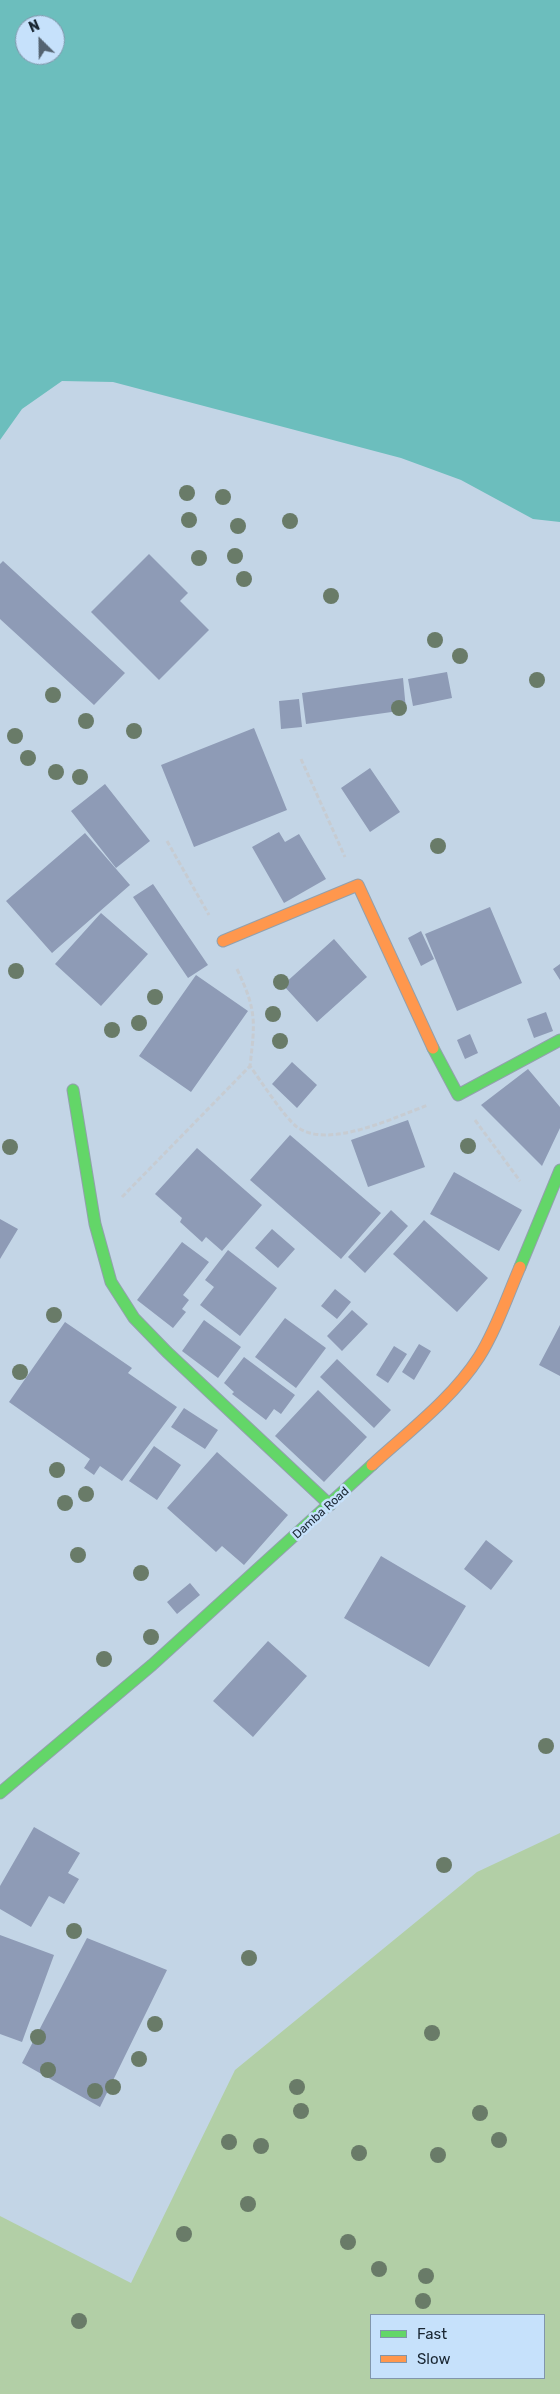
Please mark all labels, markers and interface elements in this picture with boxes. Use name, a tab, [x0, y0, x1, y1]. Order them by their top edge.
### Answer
north arrow	[15, 15, 65, 65]
text: N	[26, 17, 42, 36]
street label: Damba Road	[290, 1484, 352, 1542]
legend	[370, 2314, 545, 2379]
text: Fast	[417, 2325, 447, 2343]
text: Slow	[417, 2350, 450, 2368]

